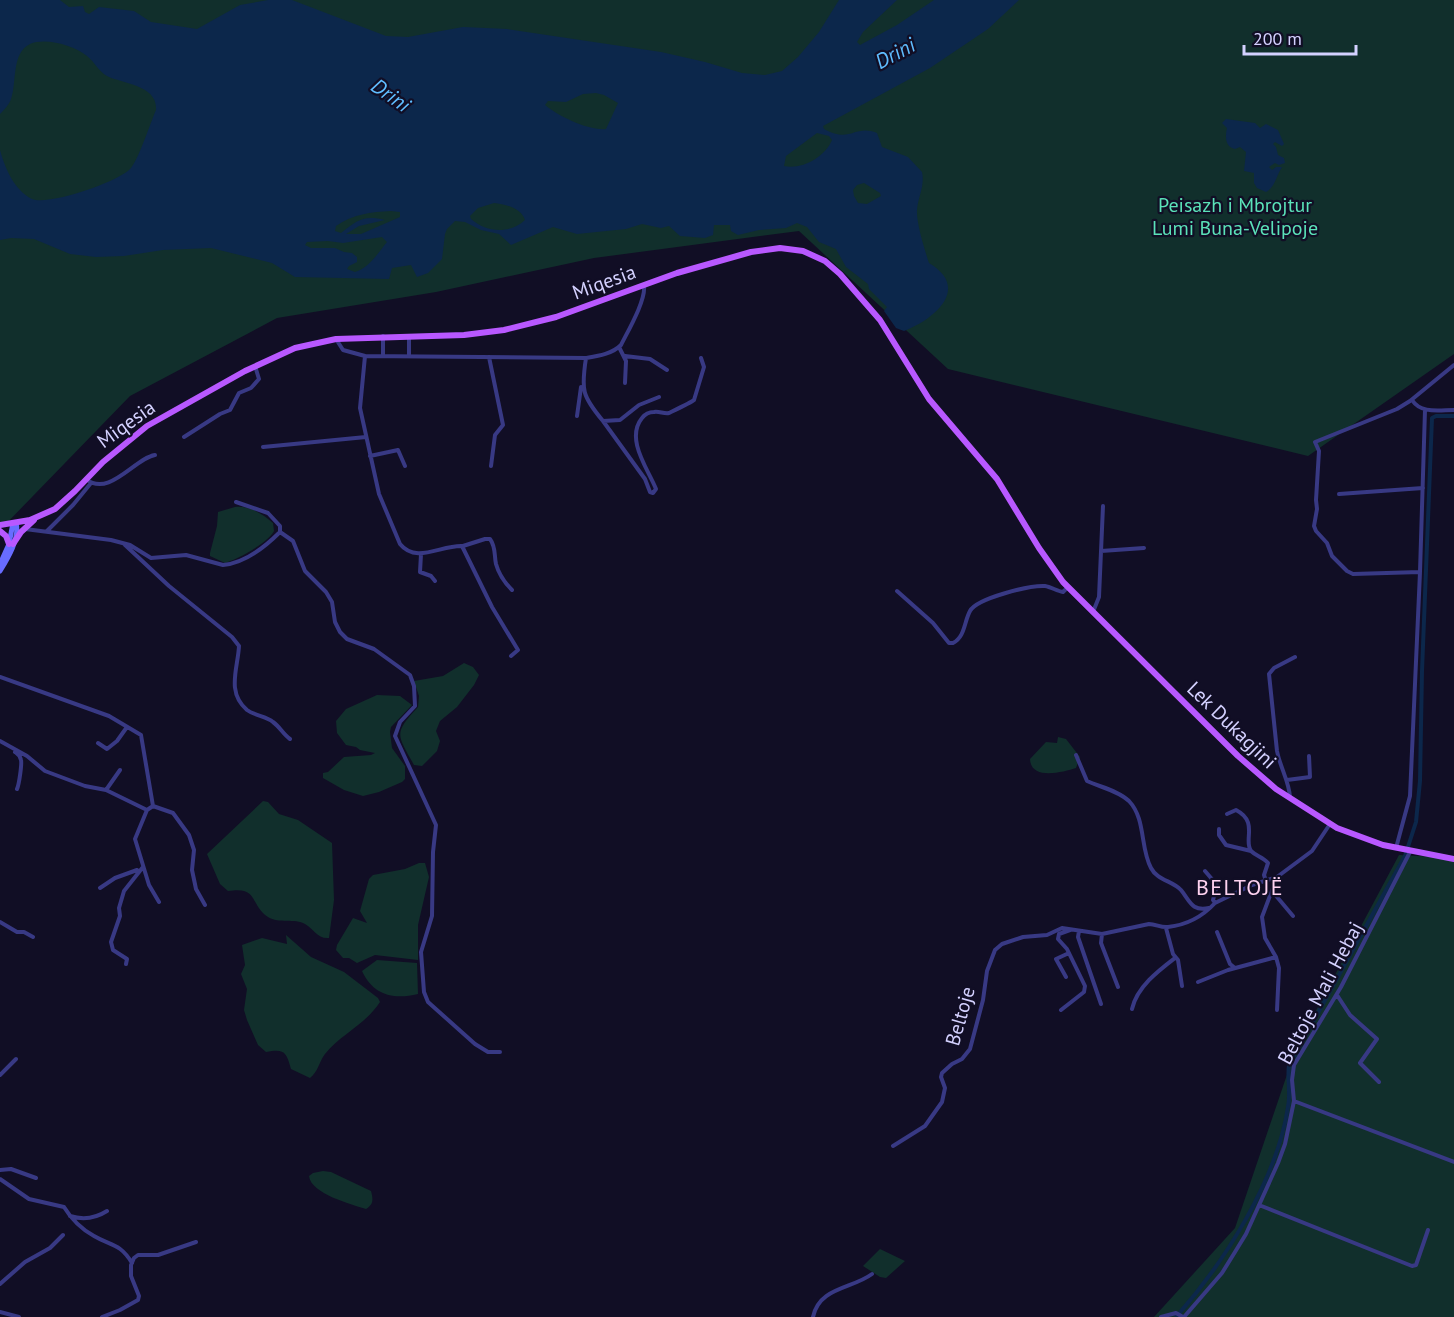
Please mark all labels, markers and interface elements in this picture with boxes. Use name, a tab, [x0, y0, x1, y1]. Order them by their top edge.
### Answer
scale bar	[1244, 18, 1356, 56]
text: 200 m	[1253, 27, 1302, 50]
water label: Drini	[870, 31, 920, 75]
water label: Drini	[366, 72, 416, 118]
park label: Peisazh i Mbrojtur Lumi Buna-Velipoje	[1152, 192, 1318, 241]
street label: Miqesia	[569, 259, 639, 305]
street label: Miqesia	[92, 394, 160, 454]
street label: Lek Dukagjini	[1182, 676, 1282, 774]
district label: BELTOJË	[1196, 873, 1284, 901]
street label: Beltoje Mali Hebaj	[1271, 917, 1369, 1069]
street label: Beltoje	[939, 983, 981, 1049]

